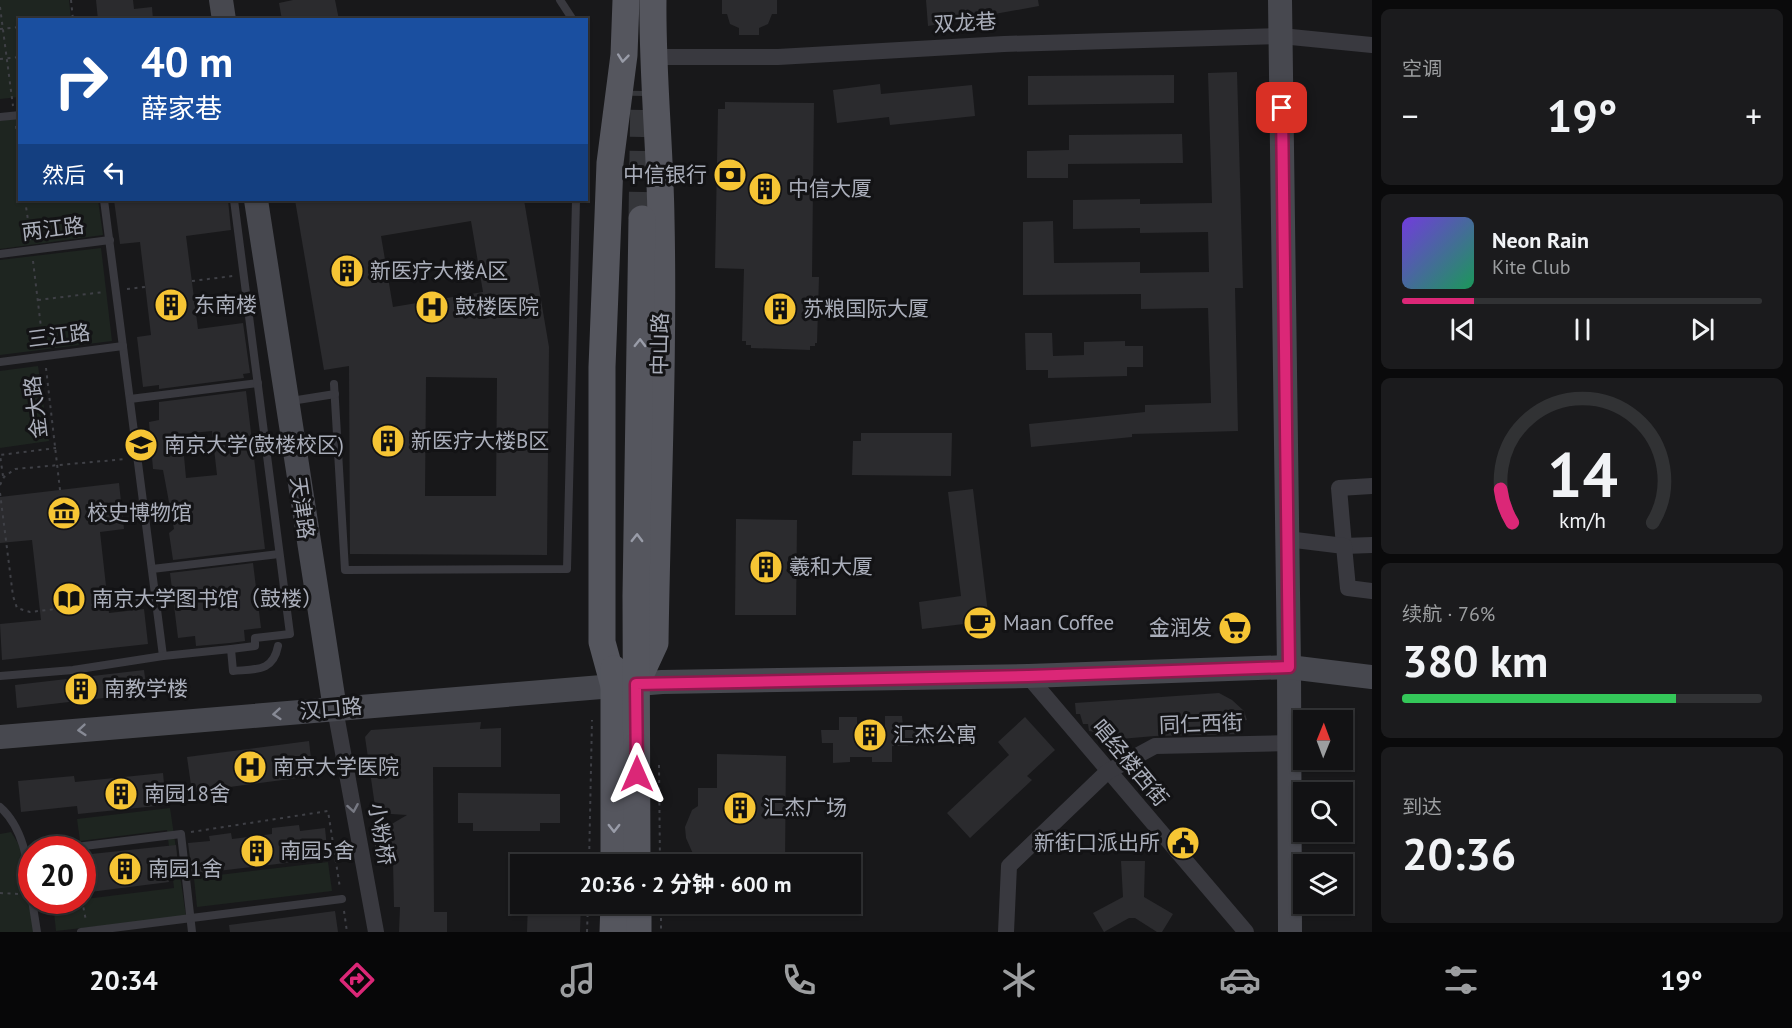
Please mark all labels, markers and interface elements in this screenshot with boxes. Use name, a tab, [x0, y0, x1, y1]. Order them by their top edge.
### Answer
street label: 双龙巷	[933, 7, 997, 38]
text: 40 m	[141, 34, 233, 89]
icon: right	[42, 42, 120, 120]
one-way arrow	[617, 54, 630, 63]
text: 空调	[1402, 56, 1442, 82]
pin	[1256, 82, 1307, 133]
text: 19°	[1547, 86, 1617, 144]
text: 薛家巷	[141, 91, 222, 125]
icon: arrive	[1265, 91, 1298, 124]
text: −	[1402, 94, 1419, 137]
text: +	[1745, 94, 1762, 137]
icon: left	[98, 156, 131, 189]
bank icon: 中信银行	[712, 157, 748, 193]
text: 然后	[42, 161, 86, 189]
place label: 中信银行	[623, 161, 707, 188]
building icon: 中信大厦	[747, 171, 783, 207]
place label: 中信大厦	[788, 175, 872, 202]
street label: 两江路	[20, 211, 86, 246]
text: Neon Rain	[1492, 226, 1589, 254]
building icon: 新医疗大楼A区	[329, 253, 365, 289]
text: Kite Club	[1492, 254, 1570, 280]
place label: 新医疗大楼A区	[370, 257, 508, 284]
building icon: 东南楼	[153, 287, 189, 323]
hospital icon: 鼓楼医院	[414, 289, 450, 325]
place label: 东南楼	[194, 291, 257, 318]
building icon: 苏粮国际大厦	[762, 291, 798, 327]
place label: 鼓楼医院	[455, 293, 539, 320]
place label: 苏粮国际大厦	[803, 295, 929, 322]
street label: 中山路	[645, 312, 674, 376]
icon: previous	[1446, 313, 1479, 346]
icon: pause	[1566, 313, 1599, 346]
icon: next	[1686, 313, 1719, 346]
street label: 三江路	[26, 318, 92, 353]
one-way arrow	[634, 338, 646, 347]
street label: 金大路	[18, 374, 53, 440]
building icon: 新医疗大楼B区	[370, 423, 406, 459]
school or university icon: 南京大学(鼓楼校区)	[123, 427, 159, 463]
place label: 新医疗大楼B区	[411, 427, 549, 454]
place label: 南京大学(鼓楼校区)	[164, 431, 344, 458]
text: 14	[1547, 433, 1617, 514]
street label: 天津路	[285, 475, 320, 541]
museum icon: 校史博物馆	[46, 495, 82, 531]
place label: 校史博物馆	[87, 499, 192, 526]
text: km/h	[1558, 506, 1605, 534]
one-way arrow	[631, 533, 643, 542]
building icon: 羲和大厦	[748, 549, 784, 585]
place label: 羲和大厦	[789, 553, 873, 580]
library icon: 南京大学图书馆（鼓楼）	[51, 581, 87, 617]
place label: 南京大学图书馆（鼓楼）	[92, 585, 323, 612]
text: 续航 · 76%	[1402, 601, 1495, 627]
cafe icon: Maan Coffee	[962, 605, 998, 641]
place label: Maan Coffee	[1003, 609, 1114, 636]
supermarket icon: 金润发	[1217, 610, 1253, 646]
place label: 金润发	[1149, 614, 1212, 641]
text: 380 km	[1402, 631, 1548, 689]
building icon: 南教学楼	[63, 671, 99, 707]
place label: 南教学楼	[104, 675, 188, 702]
street label: 汉口路	[298, 692, 364, 725]
one-way arrow	[272, 707, 281, 720]
street label: 同仁西街	[1159, 709, 1243, 738]
north arrow	[1293, 710, 1353, 770]
map controls	[1293, 710, 1353, 914]
street label: 唱经楼西街	[1086, 714, 1174, 812]
building icon: 汇杰公寓	[852, 717, 888, 753]
place label: 汇杰公寓	[893, 721, 977, 748]
one-way arrow	[78, 723, 87, 736]
position arrow	[605, 742, 669, 806]
hospital icon: 南京大学医院	[232, 749, 268, 785]
place label: 南京大学医院	[273, 753, 399, 780]
building icon: 南园18舍	[103, 776, 139, 812]
place label: 南园18舍	[144, 780, 230, 807]
button: search	[1293, 782, 1353, 842]
building icon: 汇杰广场	[722, 790, 758, 826]
place label: 汇杰广场	[763, 794, 847, 821]
text: 到达	[1402, 794, 1442, 820]
street label: 小粉桥	[363, 801, 400, 867]
one-way arrow	[346, 802, 359, 812]
one-way arrow	[608, 824, 620, 833]
text: 20:36	[1402, 824, 1516, 882]
public building icon: 新街口派出所	[1165, 825, 1201, 861]
place label: 新街口派出所	[1034, 829, 1160, 856]
building icon: 南园5舍	[239, 833, 275, 869]
speed limit sign: 20	[18, 836, 96, 914]
place label: 南园5舍	[280, 837, 354, 864]
building icon: 南园1舍	[107, 851, 143, 887]
button: layers	[1293, 854, 1353, 914]
place label: 南园1舍	[148, 855, 222, 882]
text: 20:36 · 2 分钟 · 600 m	[580, 870, 791, 898]
icon: directions	[336, 959, 378, 1001]
icon: music	[557, 959, 599, 1001]
icon: phone	[778, 959, 820, 1001]
icon: climate	[998, 959, 1040, 1001]
icon: car	[1219, 959, 1261, 1001]
icon: filters	[1440, 959, 1482, 1001]
text: 20:34	[89, 963, 158, 997]
text: 19°	[1660, 963, 1703, 997]

